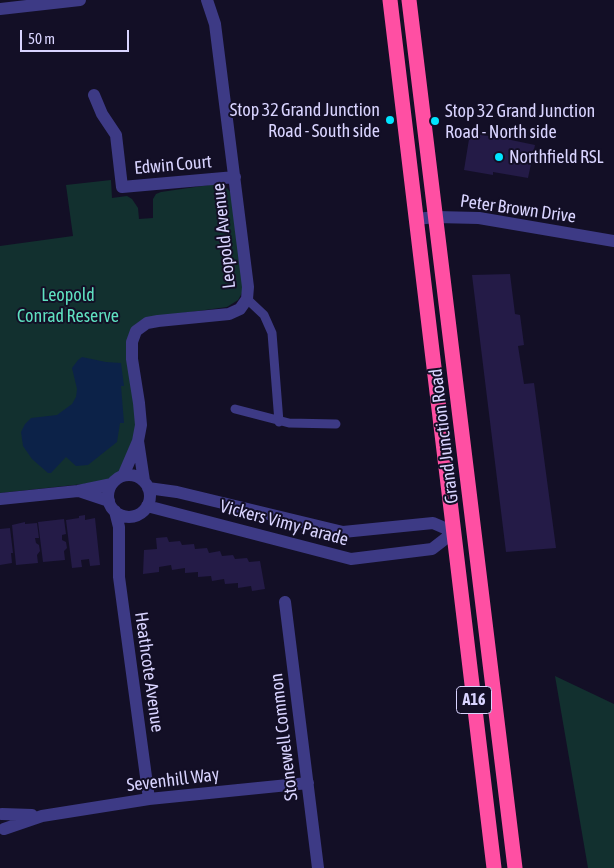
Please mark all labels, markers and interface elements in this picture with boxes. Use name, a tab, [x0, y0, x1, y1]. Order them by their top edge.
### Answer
scale bar	[22, 20, 131, 52]
text: 50 m	[28, 30, 55, 47]
place label: Stop 32 Grand Junction Road - South side	[230, 99, 380, 142]
place label: Stop 32 Grand Junction Road - North side	[445, 100, 595, 142]
marker: Stop 32 Grand Junction Road - South side	[384, 114, 396, 126]
marker: Stop 32 Grand Junction Road - North side	[429, 115, 441, 127]
place label: Northfield RSL	[509, 146, 604, 168]
street label: Edwin Court	[133, 151, 213, 179]
marker: Northfield RSL	[493, 151, 505, 163]
street label: Leopold Avenue	[208, 182, 240, 290]
street label: Peter Brown Drive	[459, 190, 577, 228]
park label: Leopold Conrad Reserve	[17, 284, 119, 326]
street label: Grand Junction Road	[425, 367, 463, 505]
street label: Vickers Vimy Parade	[217, 495, 351, 551]
street label: Heathcote Avenue	[130, 610, 168, 734]
street label: Stonewell Common	[265, 672, 303, 802]
road number: A16	[456, 686, 492, 714]
street label: Sevenhill Way	[126, 764, 220, 796]

